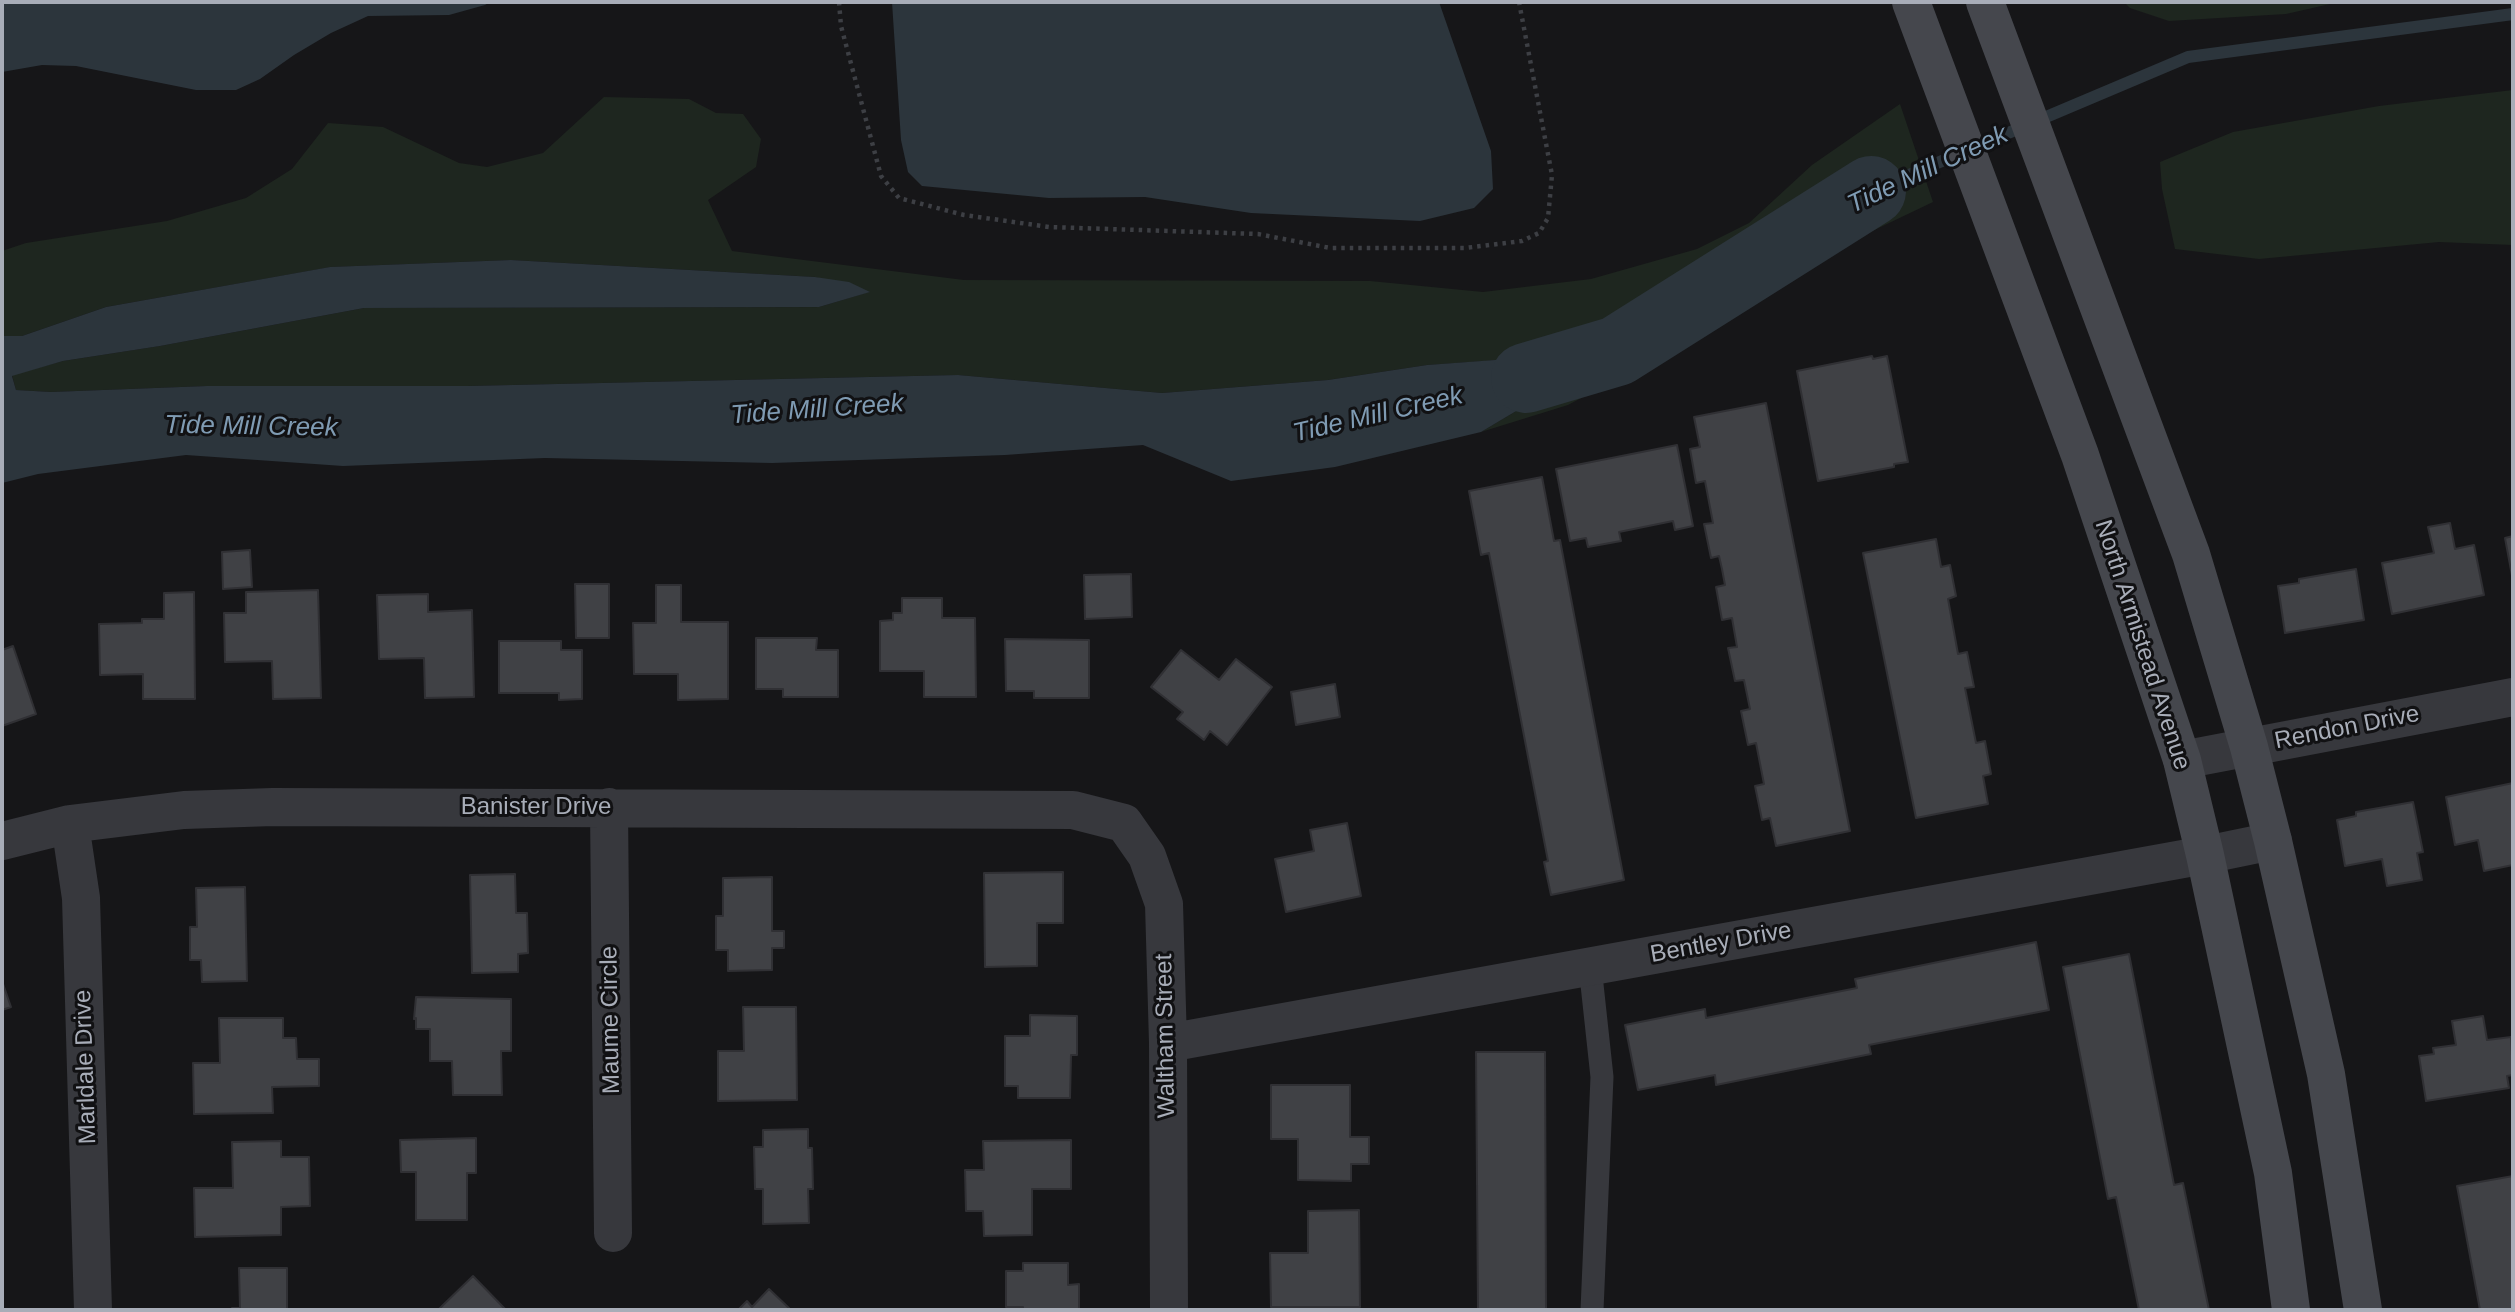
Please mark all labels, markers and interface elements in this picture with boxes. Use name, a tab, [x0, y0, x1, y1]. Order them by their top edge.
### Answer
water label: Tide Mill Creek	[1843, 119, 2013, 221]
water label: Tide Mill Creek	[1290, 380, 1466, 450]
water label: Tide Mill Creek	[730, 388, 904, 432]
water label: Tide Mill Creek	[164, 410, 338, 444]
street label: North Armistead Avenue	[2088, 516, 2196, 774]
street label: Rendon Drive	[2272, 700, 2422, 756]
street label: Banister Drive	[461, 793, 611, 821]
street label: Bentley Drive	[1648, 916, 1794, 970]
street label: Maume Circle	[595, 946, 627, 1094]
street label: Waltham Street	[1150, 954, 1182, 1118]
street label: Marldale Drive	[69, 989, 103, 1145]

